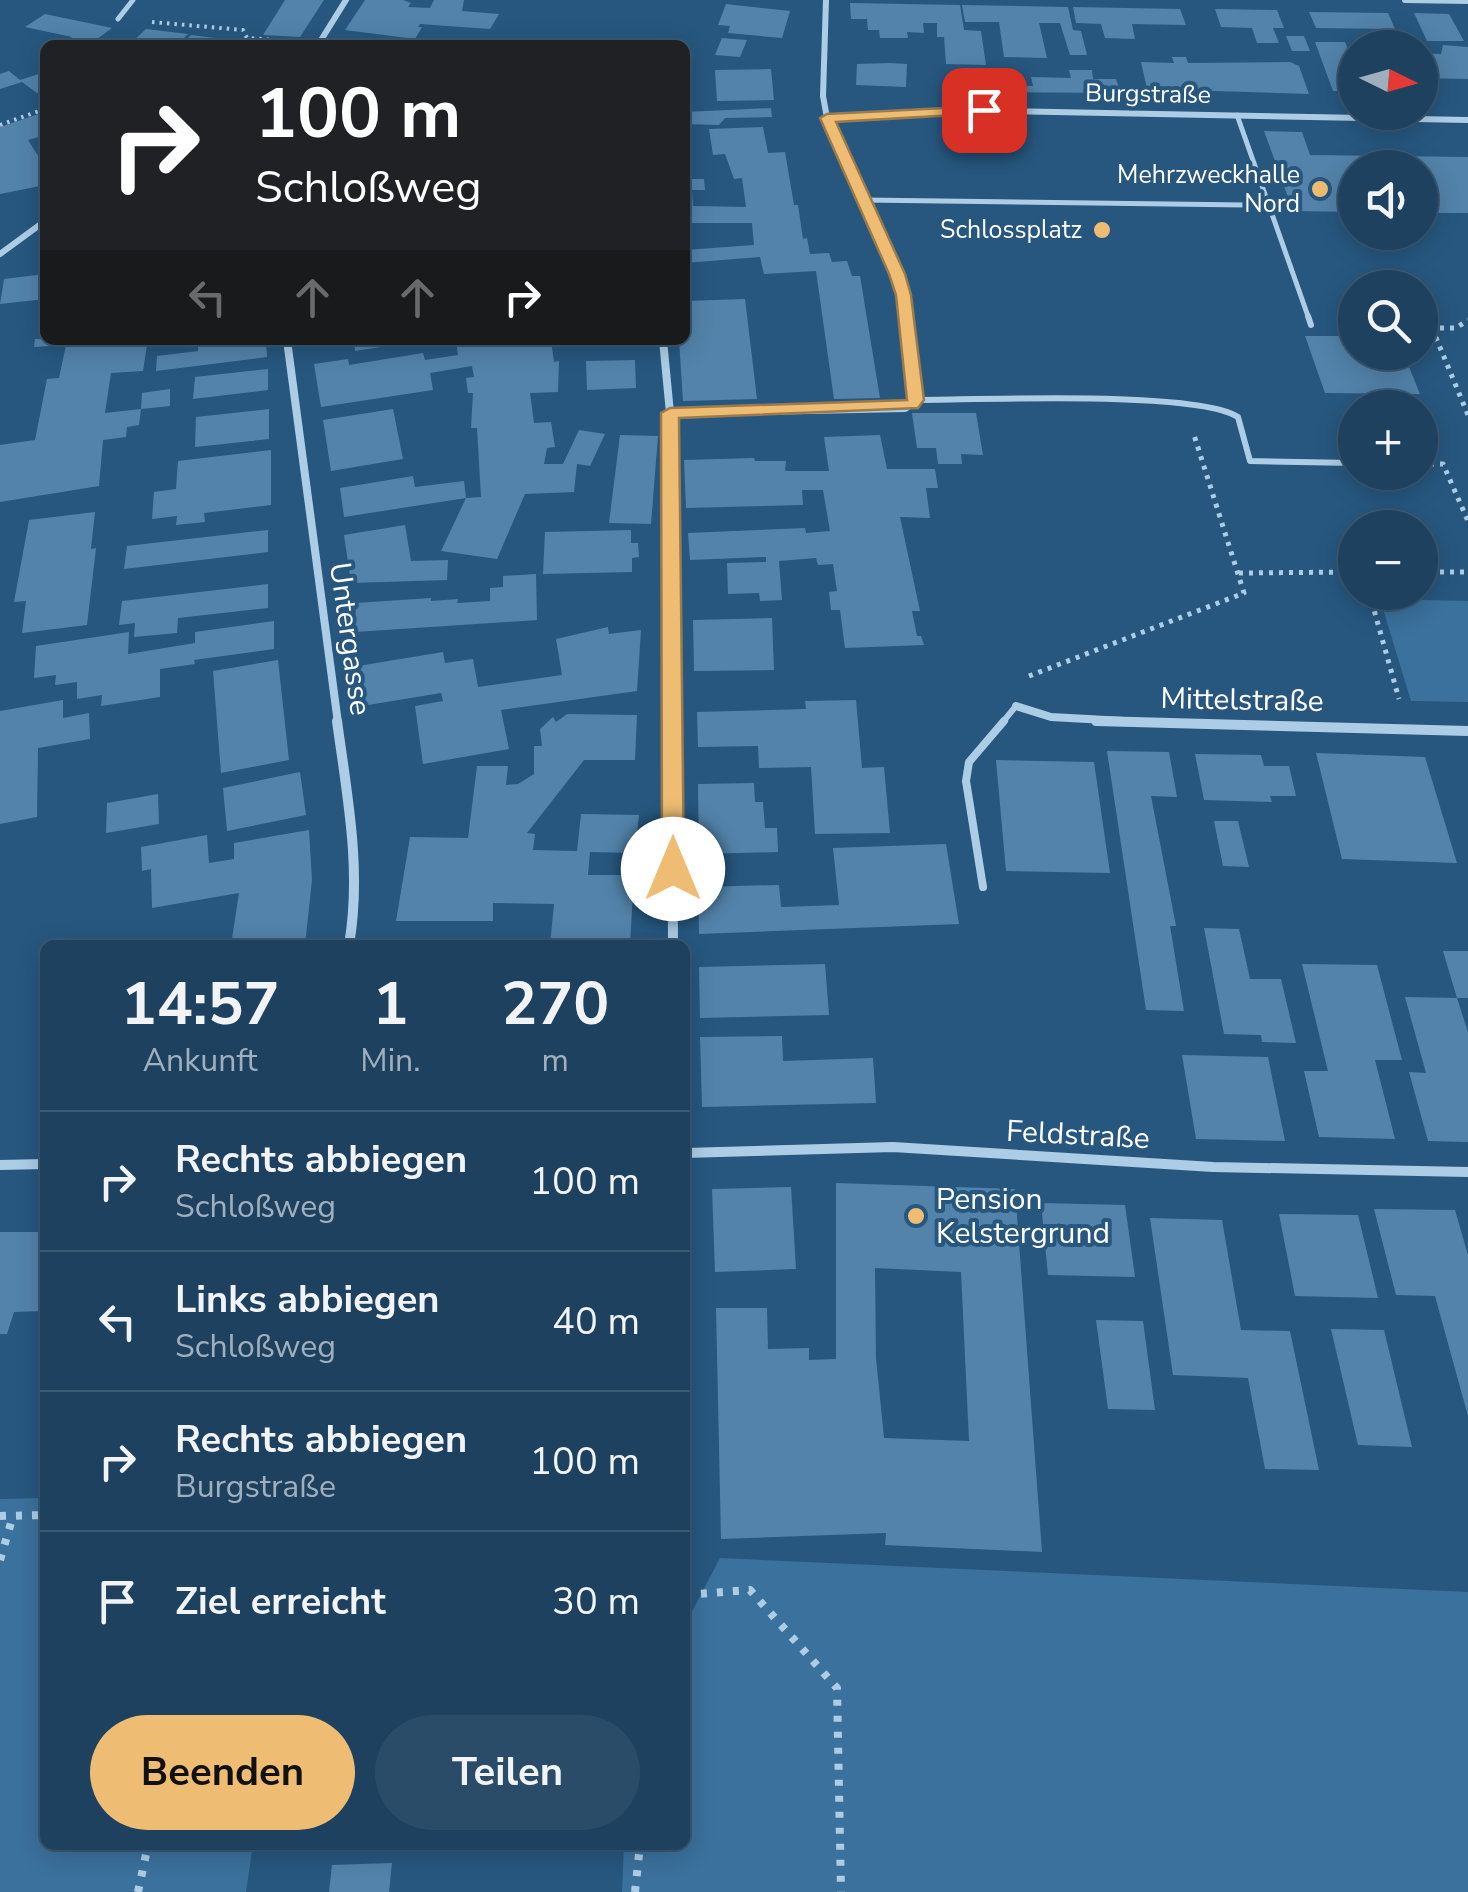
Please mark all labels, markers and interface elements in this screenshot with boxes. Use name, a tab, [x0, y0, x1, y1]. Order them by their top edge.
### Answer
north arrow	[1338, 30, 1438, 130]
map controls	[1338, 30, 1438, 610]
text: 100 m	[255, 66, 461, 162]
pin	[942, 68, 1027, 153]
street label: Burgstraße	[1085, 76, 1211, 112]
icon: right	[90, 80, 220, 210]
icon: arrive	[957, 83, 1012, 138]
button: sound	[1338, 150, 1438, 250]
text: Schloßweg	[255, 157, 482, 218]
place label: Mehrzweckhalle Nord	[1117, 158, 1300, 221]
marker: Mehrzweckhalle Nord	[1309, 178, 1331, 200]
place label: Schlossplatz	[940, 213, 1082, 247]
marker: Schlossplatz	[1091, 219, 1113, 241]
icon: left	[180, 270, 235, 325]
icon: ahead	[285, 270, 340, 325]
icon: ahead	[390, 270, 445, 325]
icon: right	[495, 270, 550, 325]
button: search	[1338, 270, 1438, 370]
button: +	[1338, 390, 1438, 490]
button: −	[1338, 510, 1438, 610]
street label: Untergasse	[319, 560, 381, 718]
street label: Mittelstraße	[1160, 678, 1324, 722]
position arrow	[621, 817, 725, 921]
text: 14:57	[121, 963, 280, 1045]
text: 1	[372, 963, 408, 1045]
text: 270	[501, 963, 609, 1045]
text: Ankunft	[143, 1039, 258, 1082]
text: Min.	[360, 1039, 421, 1082]
text: m	[542, 1039, 569, 1082]
street label: Feldstraße	[1005, 1111, 1151, 1159]
text: Rechts abbiegen	[175, 1134, 467, 1185]
icon: right	[90, 1154, 145, 1209]
text: 100 m	[529, 1156, 640, 1207]
place label: Pension Kelstergrund	[936, 1179, 1110, 1254]
text: Schloßweg	[175, 1185, 336, 1228]
marker: Pension Kelstergrund	[905, 1205, 927, 1227]
text: Links abbiegen	[175, 1274, 440, 1325]
icon: left	[90, 1294, 145, 1349]
text: 40 m	[552, 1296, 640, 1347]
text: Schloßweg	[175, 1325, 336, 1368]
text: Rechts abbiegen	[175, 1414, 467, 1465]
icon: right	[90, 1434, 145, 1489]
text: 100 m	[529, 1436, 640, 1487]
text: Burgstraße	[175, 1465, 336, 1508]
icon: arrive	[90, 1574, 145, 1629]
text: Ziel erreicht	[175, 1576, 386, 1627]
text: 30 m	[552, 1576, 640, 1627]
button: Beenden	[90, 1715, 355, 1830]
button: Teilen	[375, 1715, 640, 1830]

